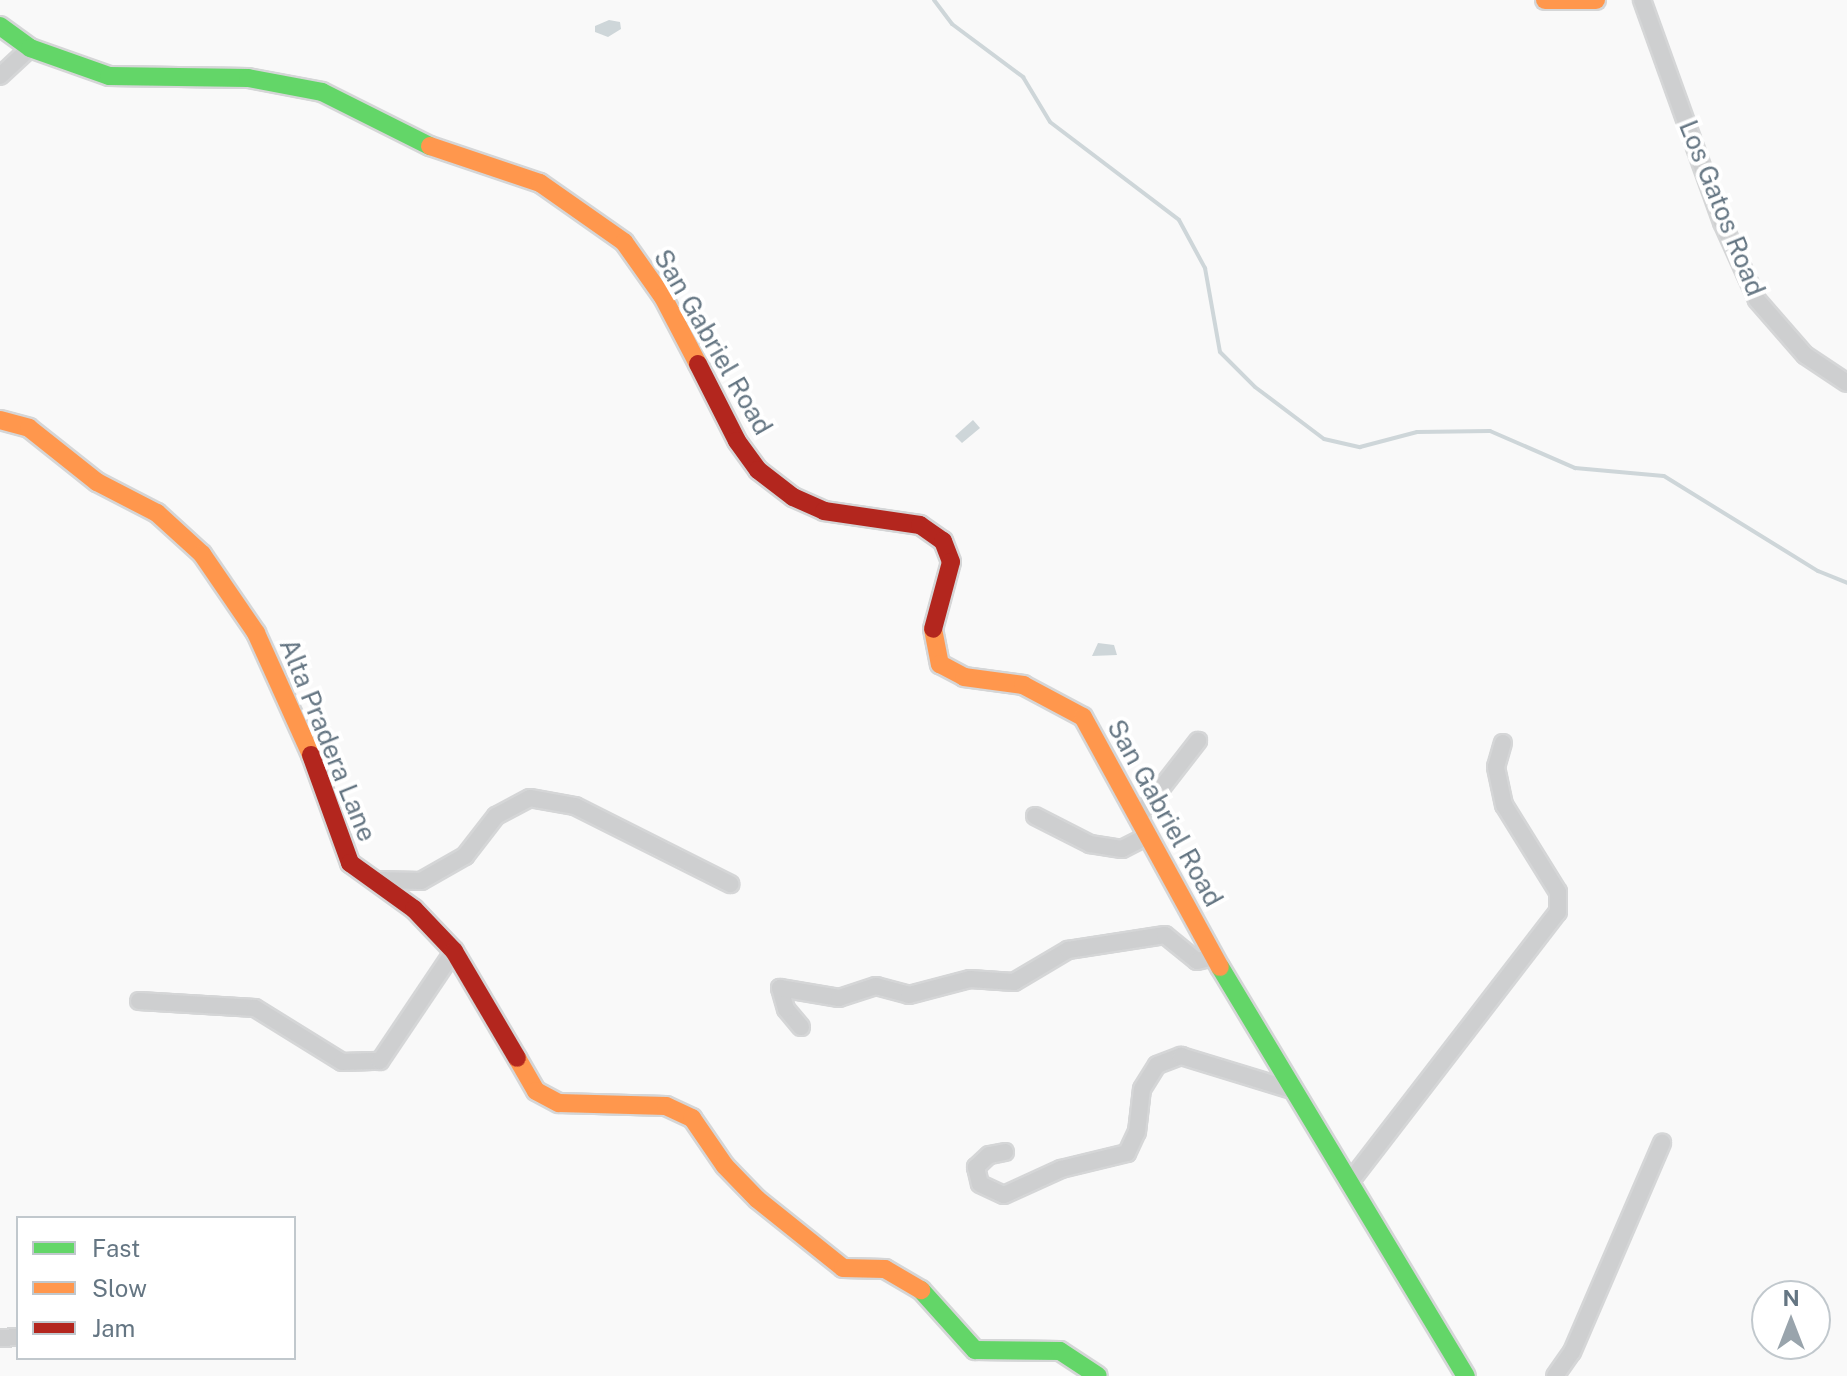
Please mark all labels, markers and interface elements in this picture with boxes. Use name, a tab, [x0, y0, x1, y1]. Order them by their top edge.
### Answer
street label: Los Gatos Road	[1673, 116, 1771, 300]
street label: San Gabriel Road	[647, 244, 779, 440]
street label: Alta Pradera Lane	[273, 634, 383, 846]
street label: San Gabriel Road	[1101, 714, 1229, 912]
legend	[16, 1216, 296, 1360]
text: Fast	[92, 1234, 140, 1262]
text: Slow	[92, 1274, 147, 1302]
north arrow	[1751, 1280, 1831, 1360]
text: N	[1782, 1285, 1800, 1311]
text: Jam	[92, 1314, 135, 1342]

